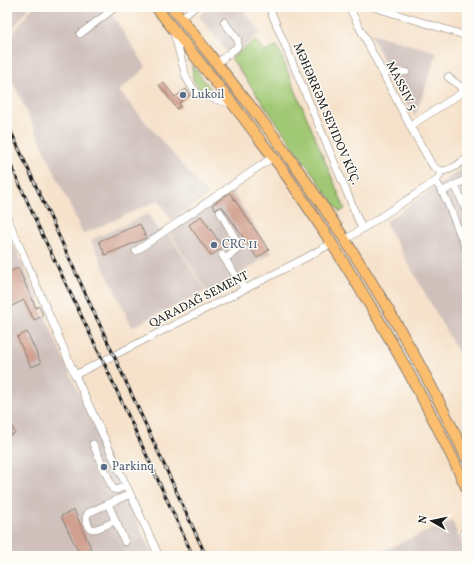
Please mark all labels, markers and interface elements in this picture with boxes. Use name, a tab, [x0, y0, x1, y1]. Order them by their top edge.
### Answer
street label: MƏHƏRRƏM SEYIDOV KÜÇ.	[289, 40, 364, 187]
street label: MASSIV 5	[382, 59, 420, 114]
place label: Lukoil	[191, 87, 225, 103]
marker: Lukoil	[178, 90, 188, 100]
place label: CRC 11	[222, 237, 258, 253]
marker: CRC 11	[209, 240, 219, 250]
street label: QARADAĞ SEMENT	[147, 268, 251, 332]
place label: Parkinq	[112, 459, 154, 475]
marker: Parkinq	[99, 462, 109, 472]
north arrow	[412, 501, 452, 541]
text: N	[416, 515, 432, 525]

